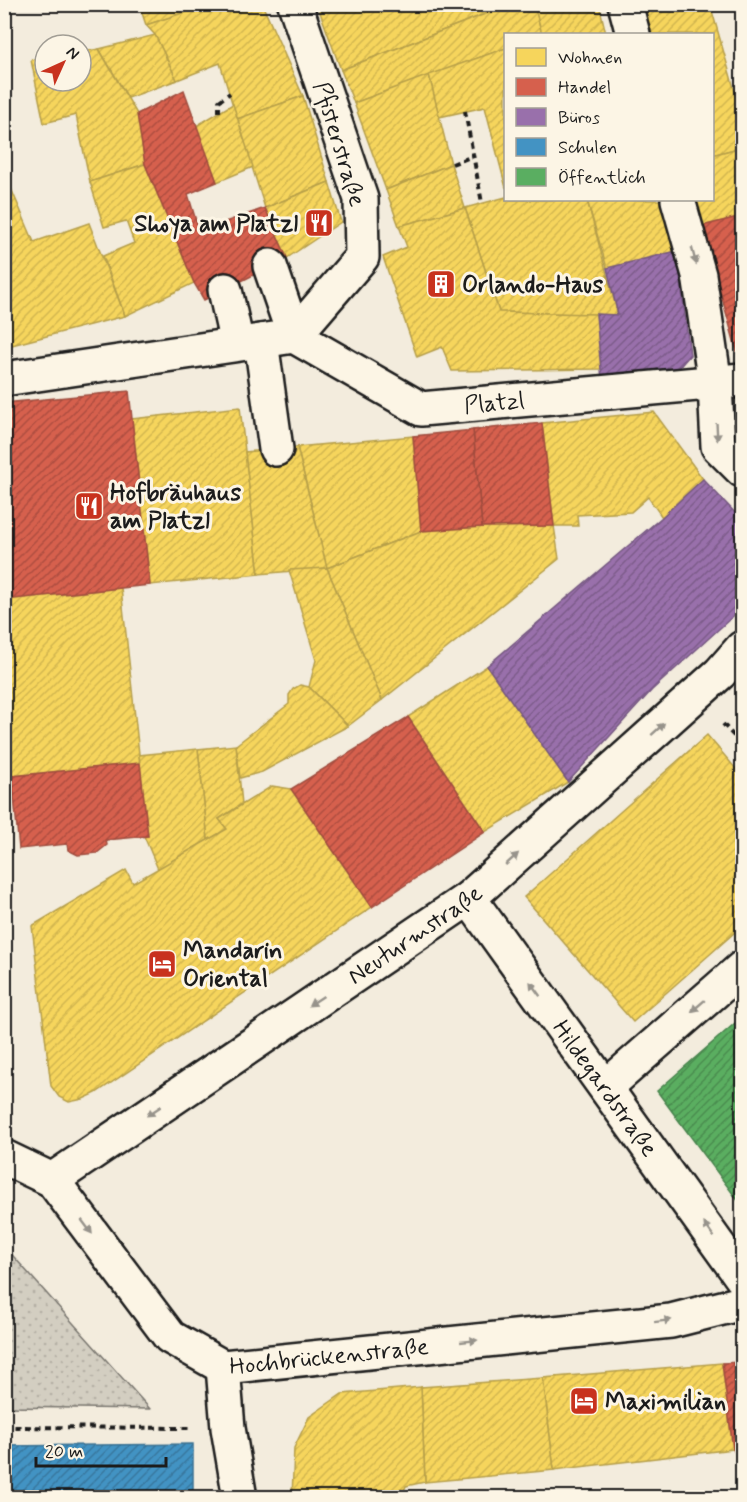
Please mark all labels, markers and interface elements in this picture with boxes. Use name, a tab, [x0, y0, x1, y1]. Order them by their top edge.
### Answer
north arrow	[33, 33, 93, 93]
legend	[504, 33, 714, 201]
text: N	[61, 42, 84, 65]
text: Wohnen	[558, 46, 622, 70]
text: Handel	[558, 76, 611, 100]
street label: Pfisterstraße	[305, 78, 372, 211]
text: Büros	[558, 106, 600, 130]
text: Schulen	[558, 136, 617, 160]
text: Öffentlich	[558, 166, 646, 190]
restaurant icon: Shoya am Platzl	[303, 207, 335, 239]
place label: Shoya am Platzl	[134, 209, 298, 240]
one-way arrow	[689, 247, 699, 265]
building icon: Orlando-Haus	[425, 268, 457, 300]
place label: Orlando-Haus	[462, 270, 603, 301]
street label: Platzl	[463, 386, 526, 422]
one-way arrow	[713, 423, 722, 442]
place label: Hofbräuhaus am Platzl	[110, 478, 241, 537]
restaurant icon: Hofbräuhaus am Platzl	[73, 490, 105, 522]
one-way arrow	[650, 722, 665, 736]
one-way arrow	[504, 853, 519, 866]
street label: Neuturmstraße	[342, 879, 490, 993]
place label: Mandarin Oriental	[183, 936, 283, 995]
hotel icon: Mandarin Oriental	[146, 948, 178, 980]
one-way arrow	[529, 981, 541, 997]
one-way arrow	[308, 995, 324, 1006]
one-way arrow	[691, 999, 706, 1013]
street label: Hildegardstraße	[545, 1014, 664, 1164]
one-way arrow	[147, 1105, 163, 1117]
one-way arrow	[81, 1219, 93, 1234]
one-way arrow	[703, 1223, 715, 1238]
one-way arrow	[653, 1317, 672, 1326]
street label: Hochbrückenstraße	[228, 1332, 430, 1383]
one-way arrow	[459, 1336, 478, 1346]
hotel icon: Maximilian	[568, 1385, 600, 1417]
place label: Maximilian	[605, 1387, 726, 1418]
scale bar	[36, 1430, 166, 1468]
text: 20 m	[45, 1440, 83, 1464]

